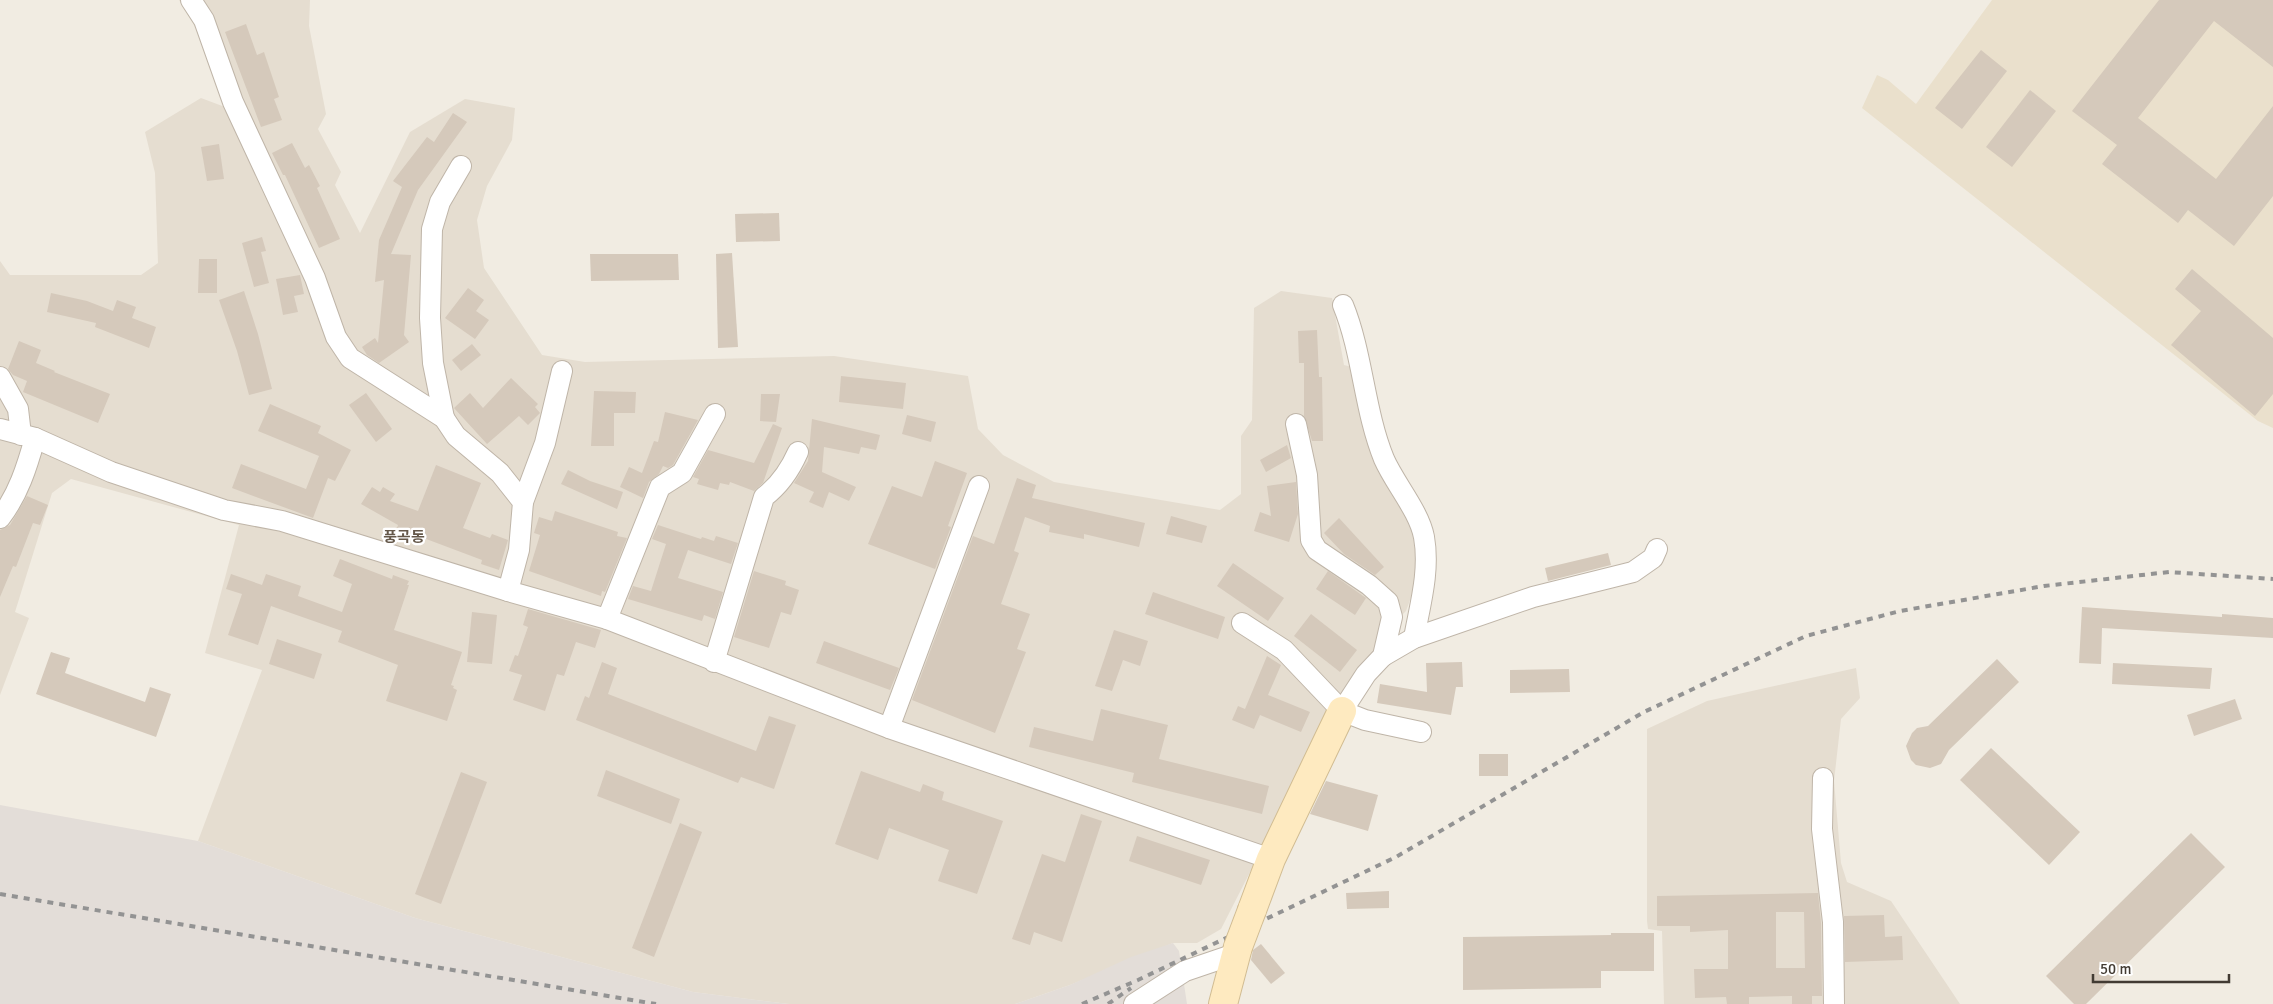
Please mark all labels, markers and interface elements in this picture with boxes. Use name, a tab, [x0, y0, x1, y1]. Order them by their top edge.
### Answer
district label: 풍곡동	[383, 528, 425, 546]
scale bar	[2093, 952, 2229, 984]
text: 50 m	[2100, 960, 2131, 978]

